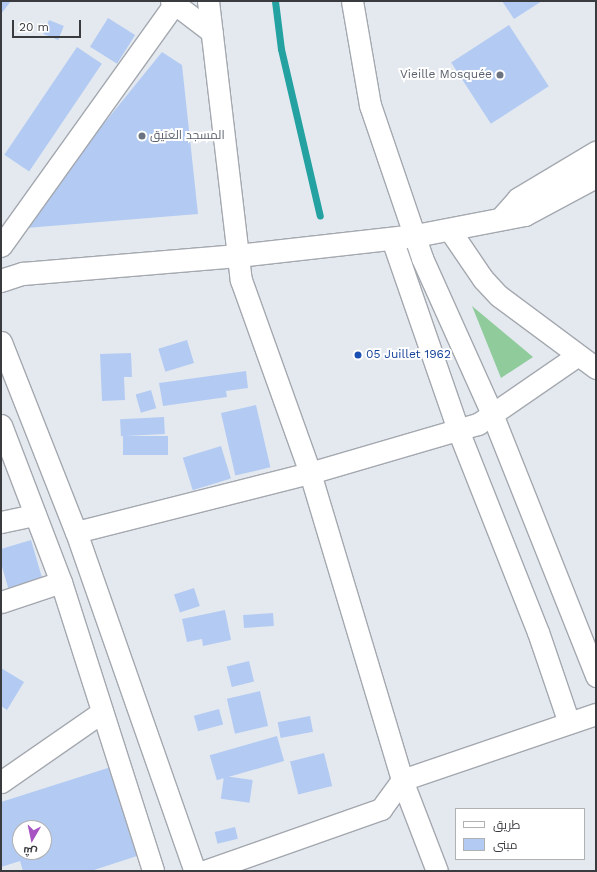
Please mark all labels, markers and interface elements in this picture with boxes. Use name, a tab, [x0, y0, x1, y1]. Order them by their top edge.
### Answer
scale bar	[14, 12, 83, 38]
text: 20 m	[19, 20, 49, 34]
place label: Vieille Mosquée	[400, 68, 492, 82]
marker: Vieille Mosquée	[495, 70, 505, 80]
place label: المسجد العتيق	[150, 129, 225, 143]
marker: المسجد العتيق	[137, 131, 147, 141]
place label: 05 Juillet 1962	[366, 348, 451, 362]
marker: 05 Juillet 1962	[353, 350, 363, 360]
legend	[455, 808, 585, 860]
text: طريق	[493, 818, 520, 832]
north arrow	[12, 820, 52, 860]
text: مبنى	[493, 838, 518, 852]
text: ش	[22, 844, 38, 859]

